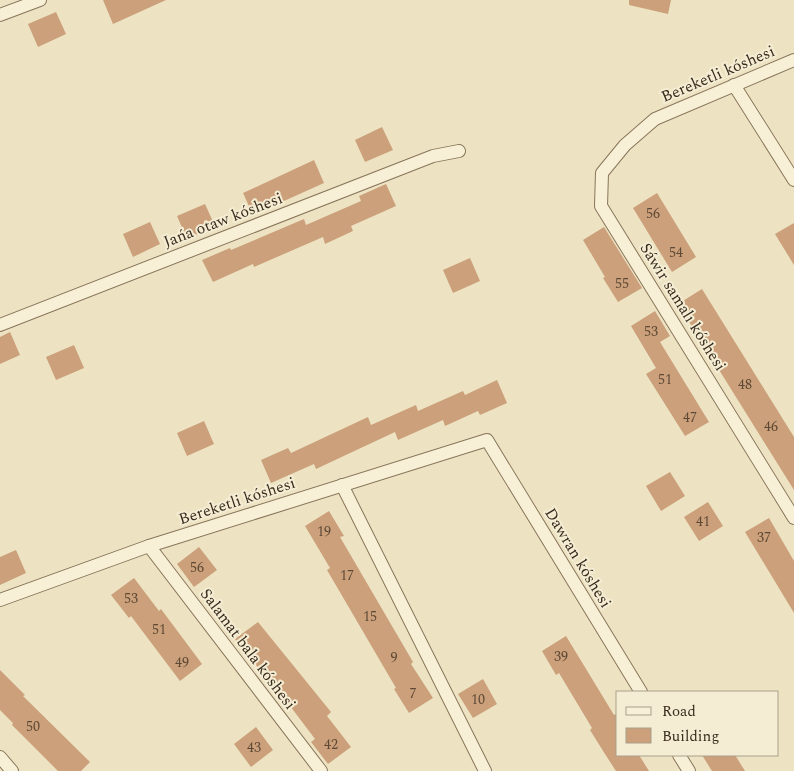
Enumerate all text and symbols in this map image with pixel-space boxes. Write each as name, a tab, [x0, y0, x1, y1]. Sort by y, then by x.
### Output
street label: Bereketli kóshesi	[657, 39, 779, 109]
street label: Jańa otaw kóshesi	[160, 186, 286, 254]
house number: 56	[646, 203, 660, 224]
street label: Sáwir samalı kóshesi	[634, 238, 732, 376]
house number: 54	[669, 242, 683, 263]
house number: 55	[615, 273, 629, 294]
house number: 53	[644, 321, 658, 342]
house number: 51	[658, 369, 672, 390]
house number: 48	[738, 374, 752, 395]
house number: 47	[683, 407, 697, 428]
house number: 46	[764, 416, 778, 437]
street label: Bereketli kóshesi	[176, 471, 298, 531]
street label: Dawran kóshesi	[539, 503, 617, 613]
house number: 41	[696, 511, 710, 532]
house number: 19	[317, 521, 331, 542]
house number: 37	[757, 527, 771, 548]
house number: 56	[190, 557, 204, 578]
house number: 17	[340, 565, 354, 586]
street label: Salamat bala kóshesi	[194, 583, 302, 715]
house number: 53	[124, 588, 138, 609]
house number: 15	[363, 606, 377, 627]
house number: 51	[152, 619, 166, 640]
house number: 39	[554, 646, 568, 667]
house number: 9	[391, 647, 398, 668]
house number: 49	[175, 652, 189, 673]
house number: 7	[410, 683, 417, 704]
house number: 10	[471, 689, 485, 710]
legend	[616, 691, 779, 756]
text: Road	[662, 700, 696, 723]
house number: 50	[26, 716, 40, 737]
text: Building	[662, 725, 719, 748]
house number: 42	[324, 734, 338, 755]
house number: 43	[247, 737, 261, 758]

